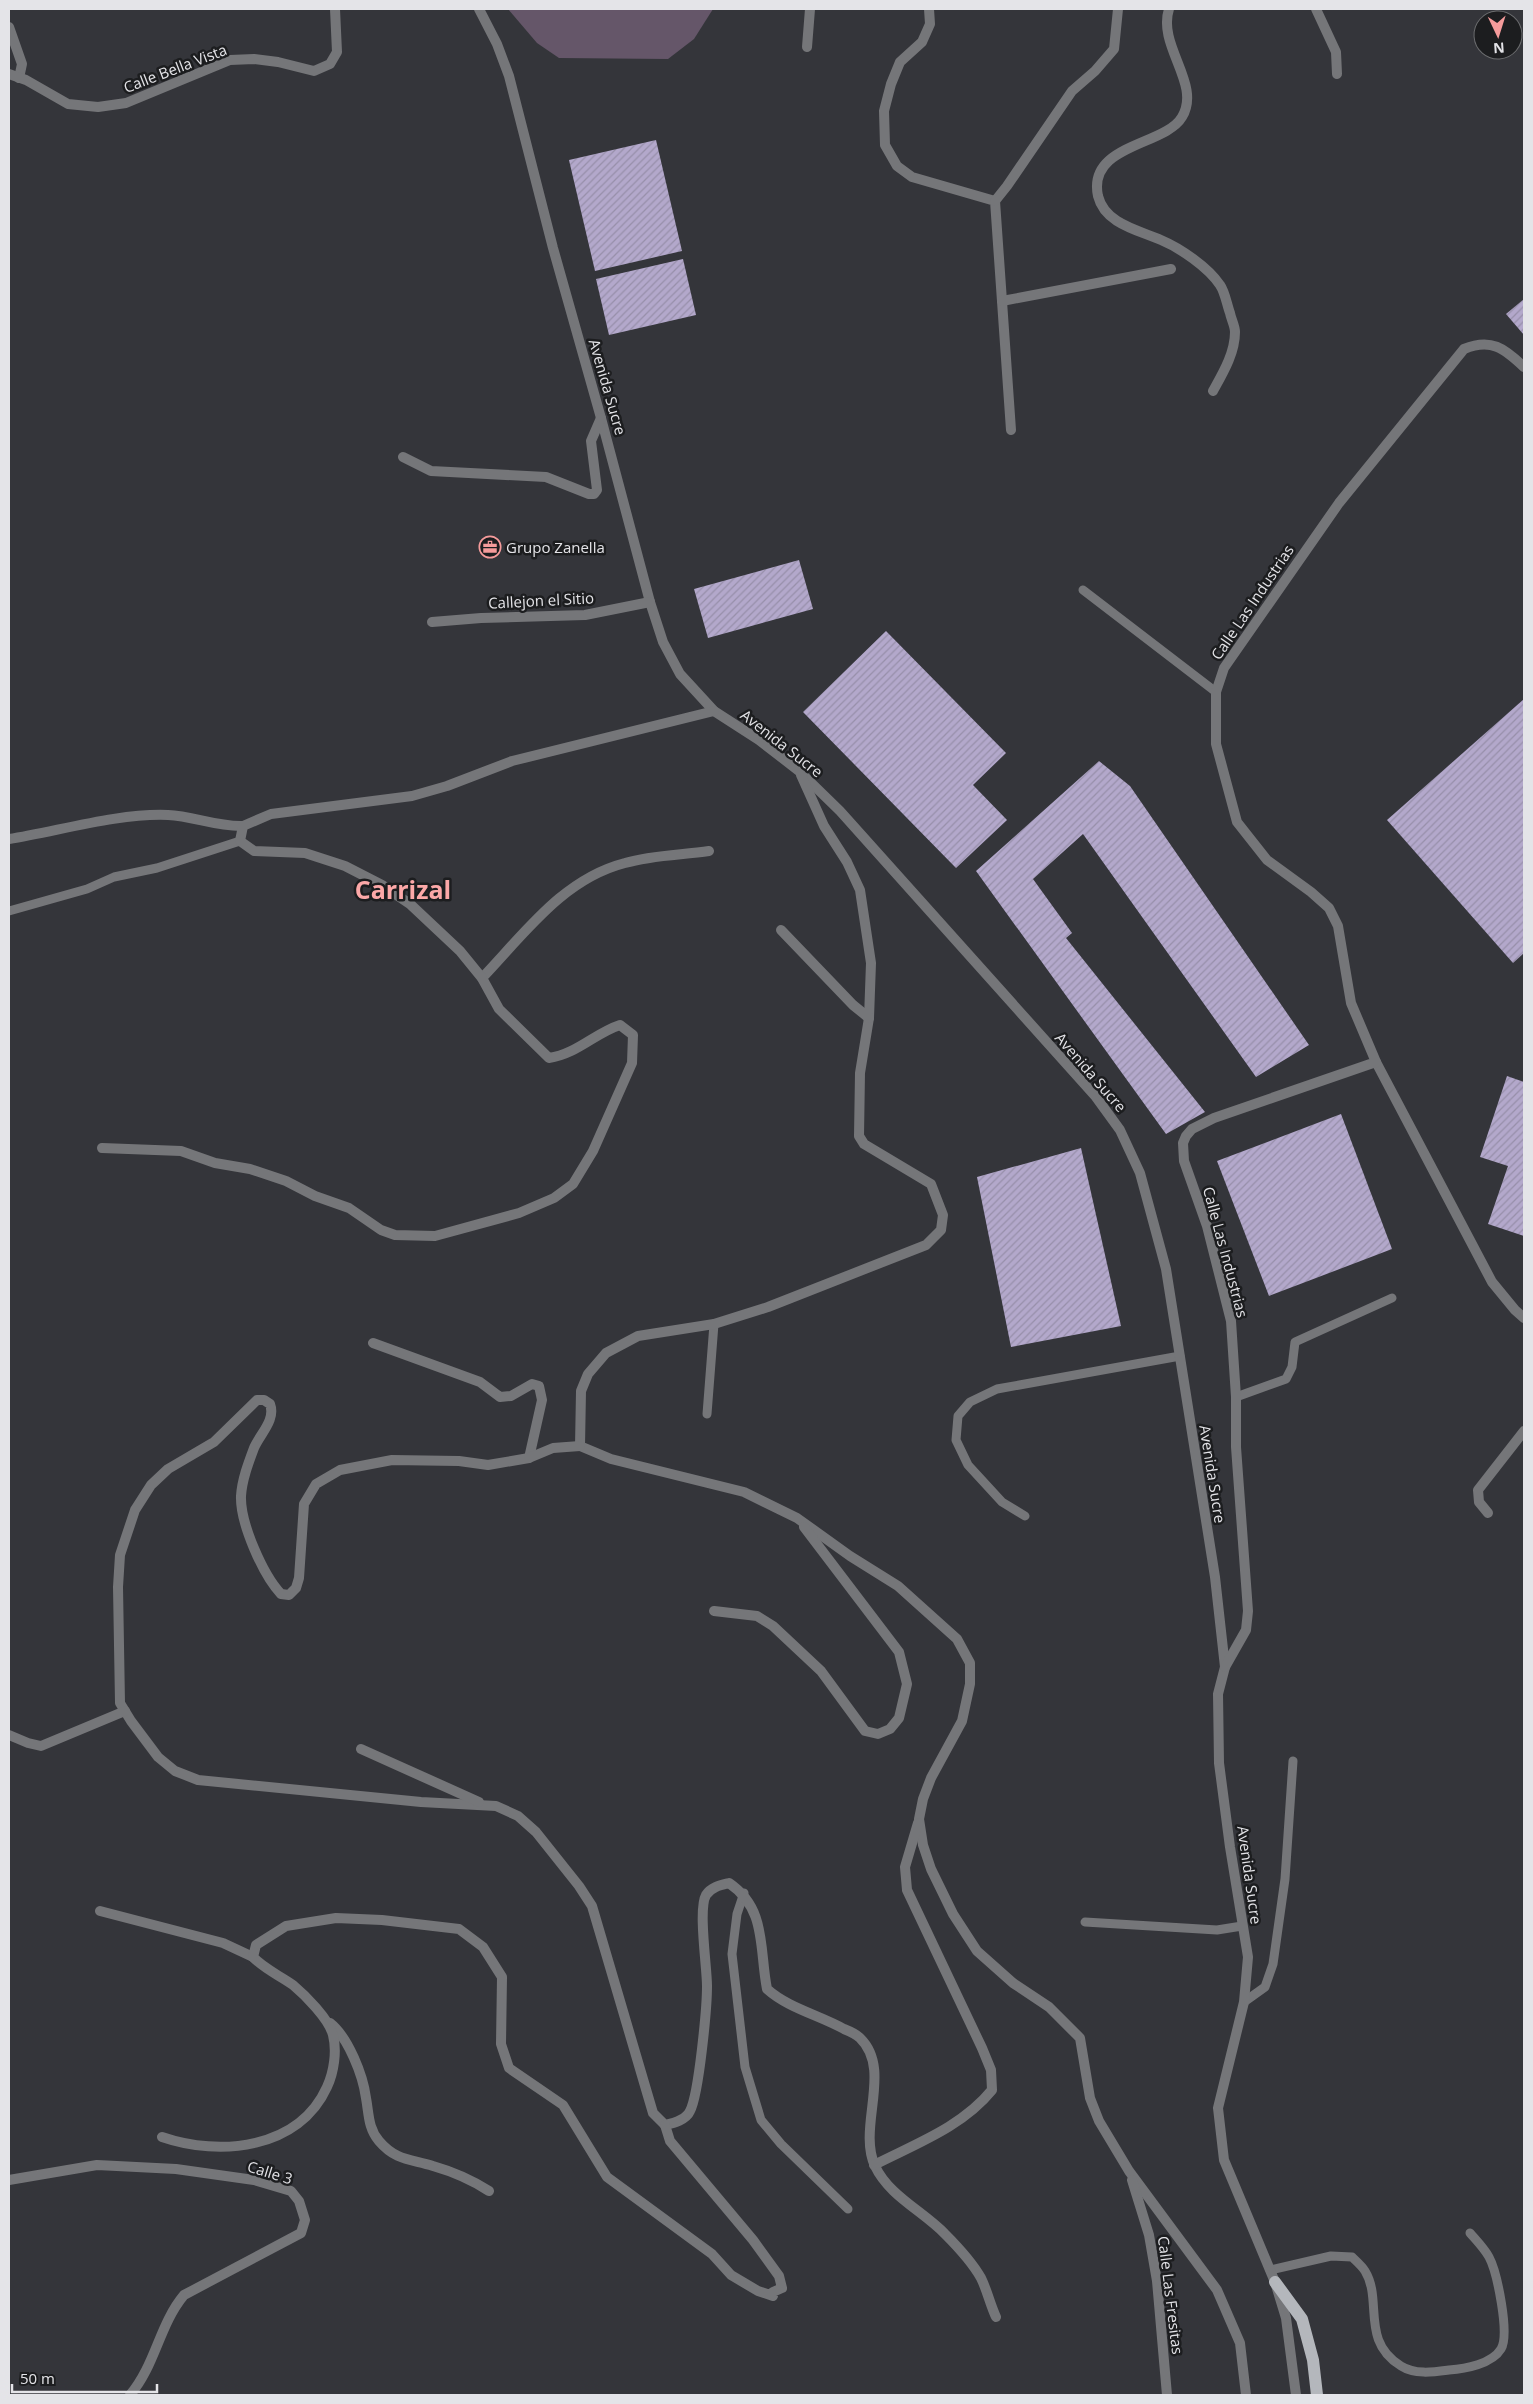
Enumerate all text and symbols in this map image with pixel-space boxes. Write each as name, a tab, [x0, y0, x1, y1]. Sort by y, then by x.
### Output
north arrow	[1473, 10, 1523, 60]
street label: Calle Bella Vista	[120, 39, 230, 97]
text: N	[1493, 39, 1505, 58]
street label: Avenida Sucre	[585, 337, 631, 437]
office icon: Grupo Zanella	[478, 535, 502, 559]
place label: Grupo Zanella	[506, 537, 605, 557]
street label: Calle Las Industrias	[1206, 541, 1298, 663]
street label: Callejon el Sitio	[488, 587, 594, 613]
street label: Avenida Sucre	[737, 705, 827, 781]
district label: Carrizal	[355, 872, 451, 906]
street label: Avenida Sucre	[1051, 1028, 1131, 1116]
street label: Calle Las Industrias	[1199, 1184, 1253, 1320]
street label: Avenida Sucre	[1195, 1424, 1231, 1524]
street label: Avenida Sucre	[1233, 1825, 1267, 1925]
street label: Calle 3	[245, 2156, 295, 2188]
street label: Calle Las Fresitas	[1154, 2235, 1188, 2355]
scale bar	[12, 2362, 158, 2394]
text: 50 m	[20, 2368, 55, 2388]

